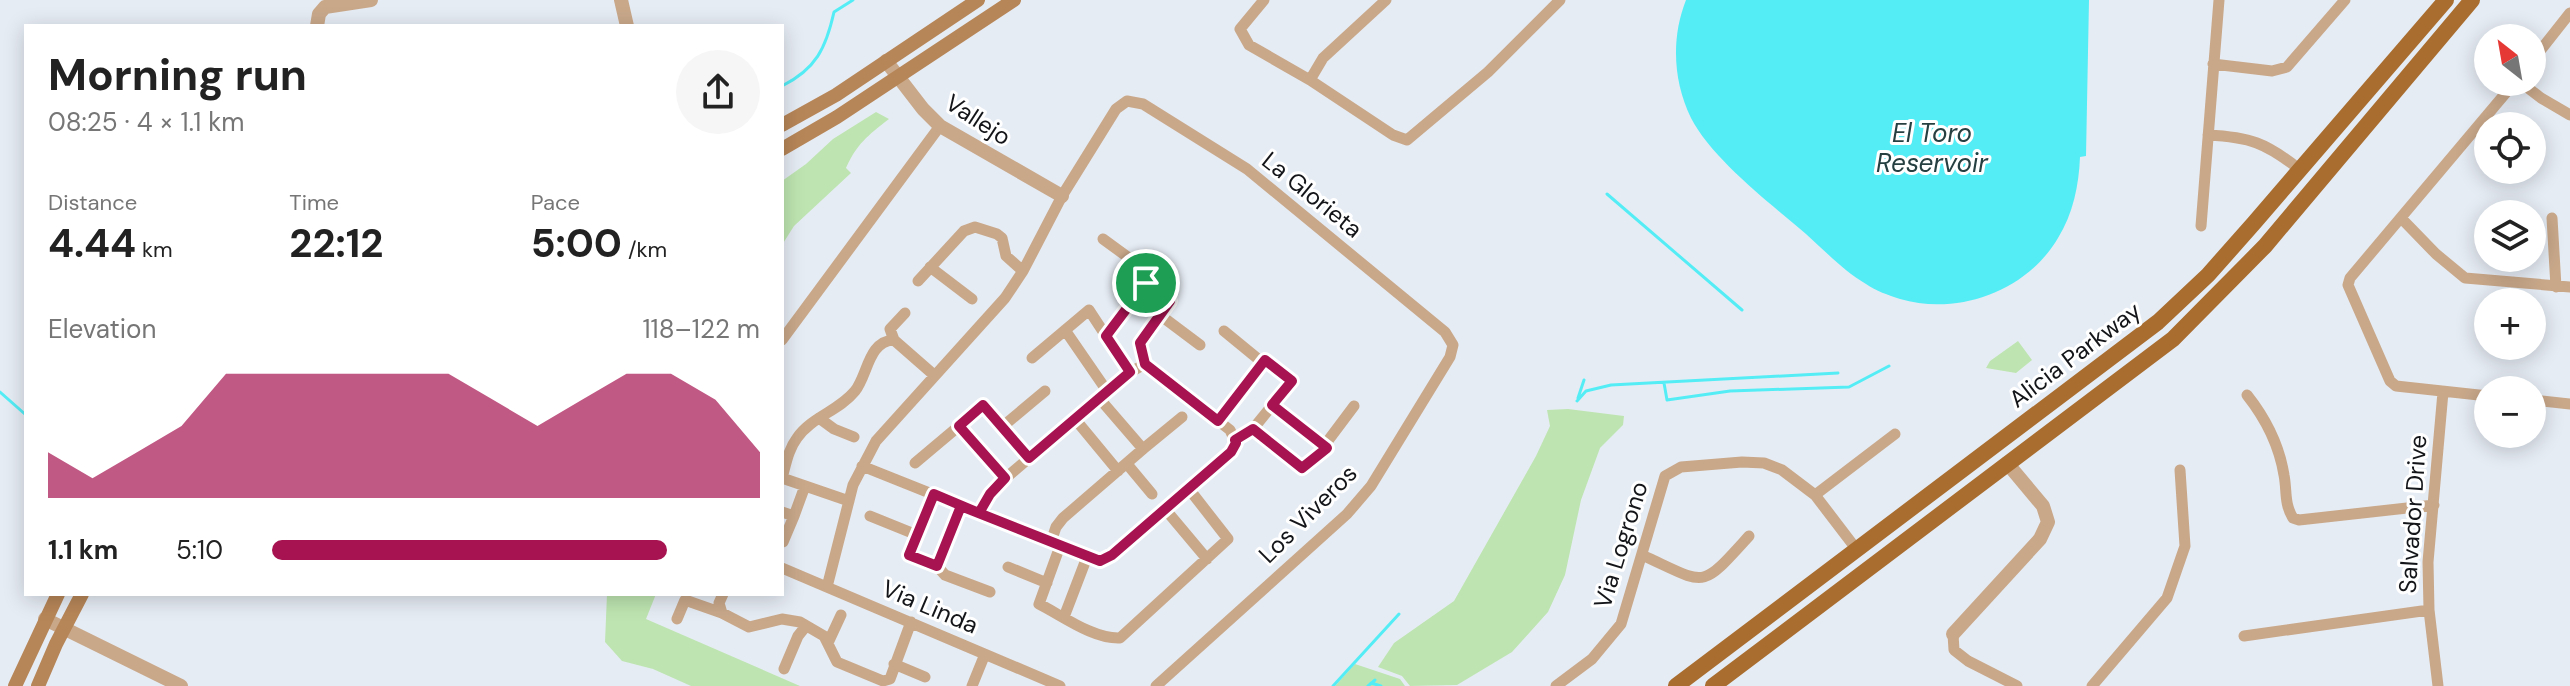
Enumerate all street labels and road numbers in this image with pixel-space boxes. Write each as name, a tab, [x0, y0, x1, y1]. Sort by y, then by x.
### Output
street label: Vallejo	[940, 87, 1017, 152]
street label: La Glorieta	[1256, 145, 1369, 244]
street label: Alicia Parkway	[2003, 295, 2147, 414]
street label: Salvador Drive	[2391, 434, 2434, 594]
street label: Los Viveros	[1252, 458, 1364, 570]
street label: Via Logrono	[1587, 478, 1655, 612]
street label: Via Linda	[877, 572, 983, 641]

